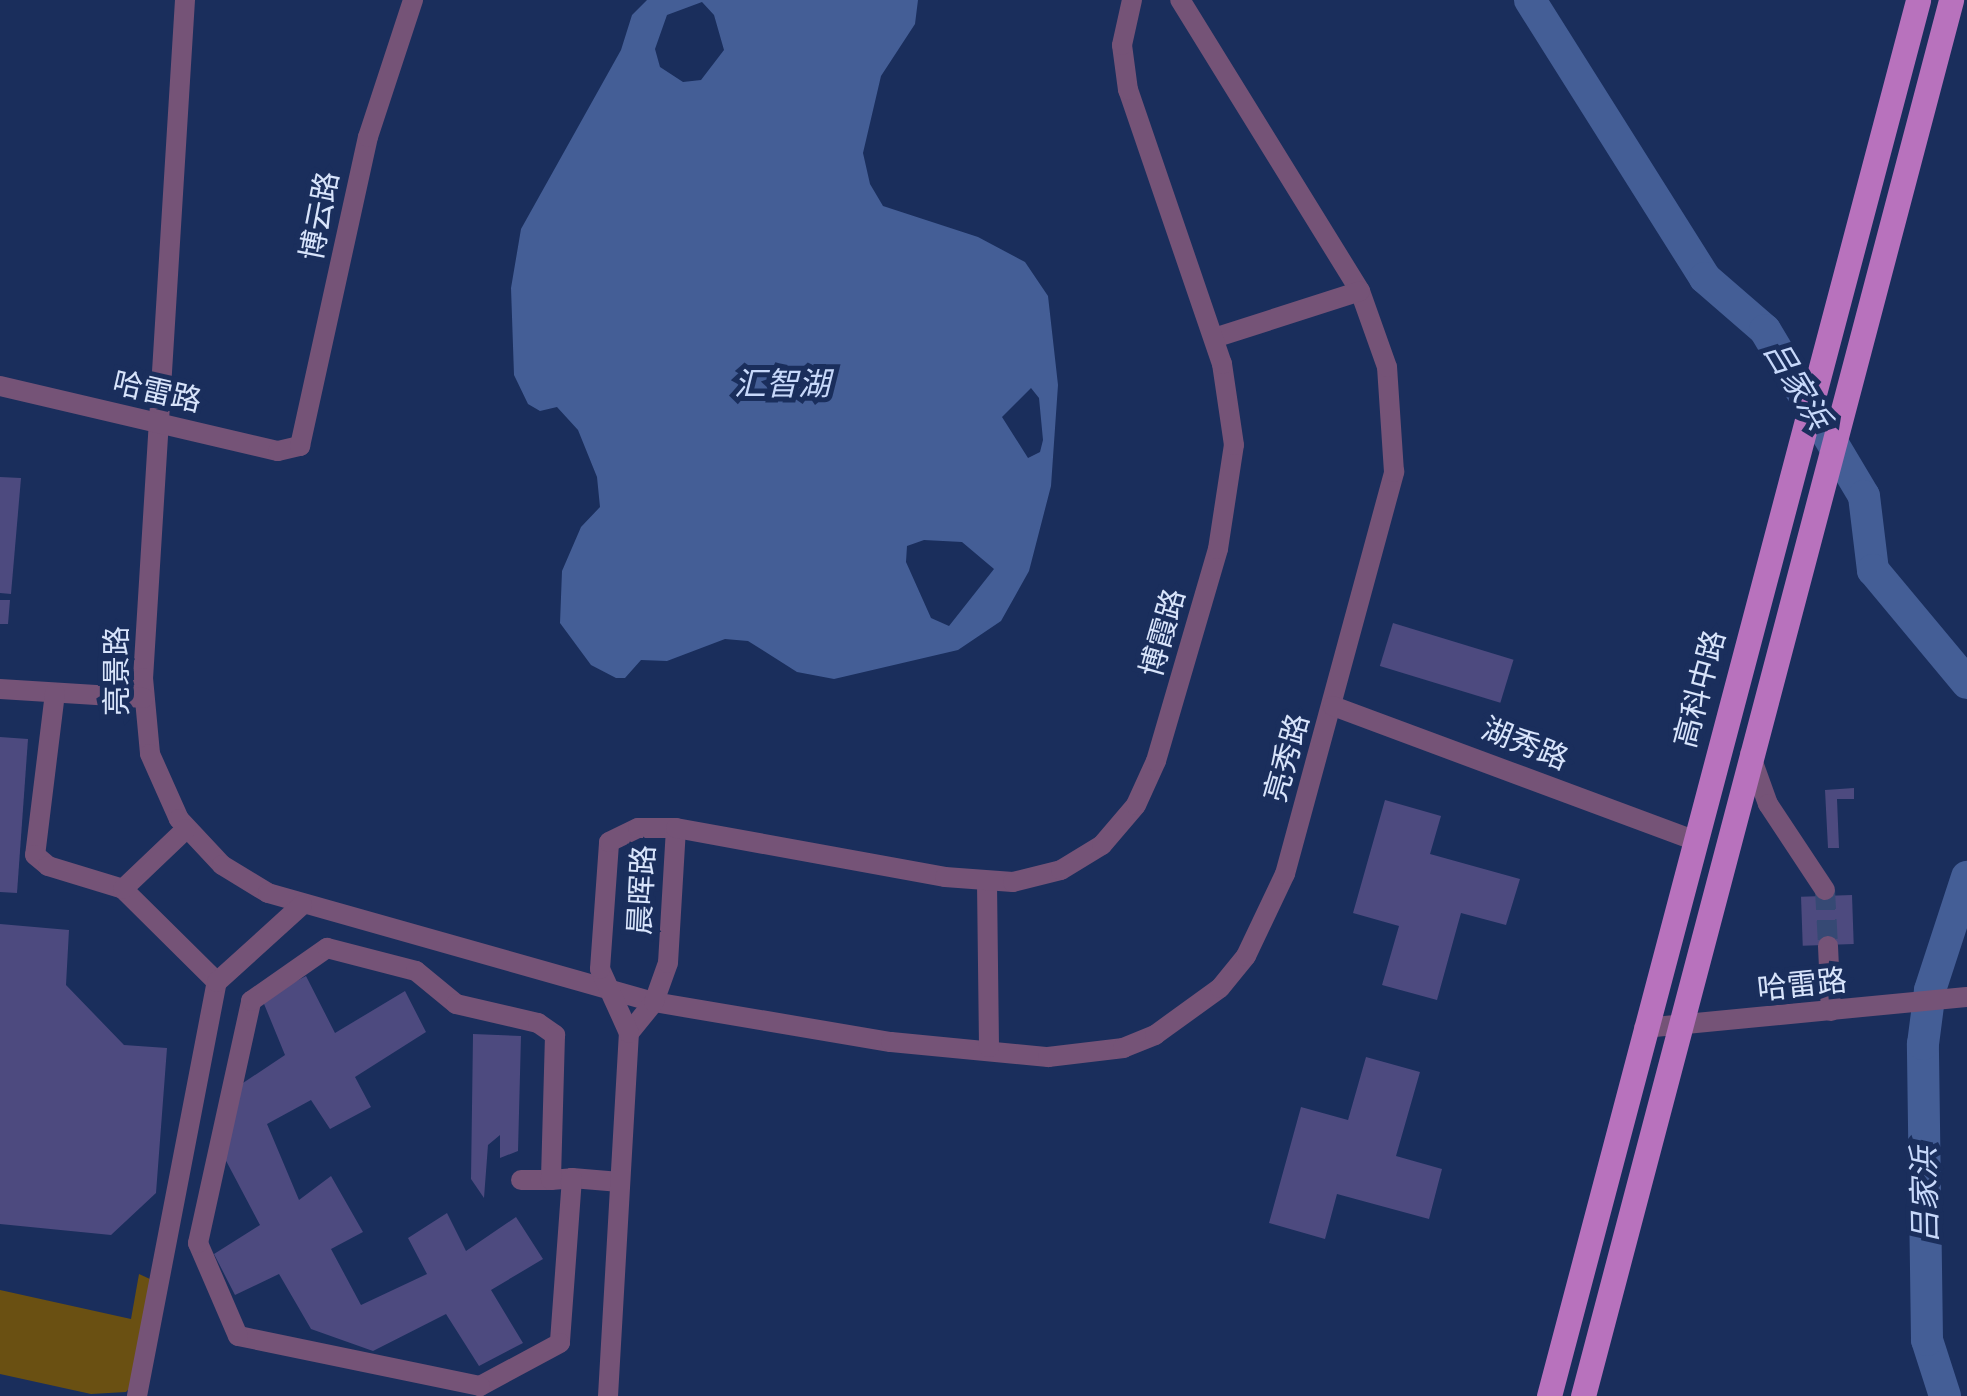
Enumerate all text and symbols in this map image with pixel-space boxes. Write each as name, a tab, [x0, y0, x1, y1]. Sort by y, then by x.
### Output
street label: 博云路	[294, 168, 346, 264]
water label: 吕家浜	[1756, 334, 1838, 436]
street label: 哈雷路	[109, 364, 205, 420]
water label: 汇智湖	[734, 365, 830, 403]
street label: 博霞路	[1133, 585, 1193, 681]
street label: 亮景路	[99, 626, 135, 716]
street label: 高科中路	[1667, 626, 1733, 752]
street label: 亮秀路	[1257, 710, 1317, 806]
street label: 湖秀路	[1477, 710, 1573, 778]
street label: 晨晖路	[622, 844, 662, 936]
street label: 哈雷路	[1755, 962, 1849, 1008]
water label: 吕家浜	[1905, 1147, 1945, 1243]

